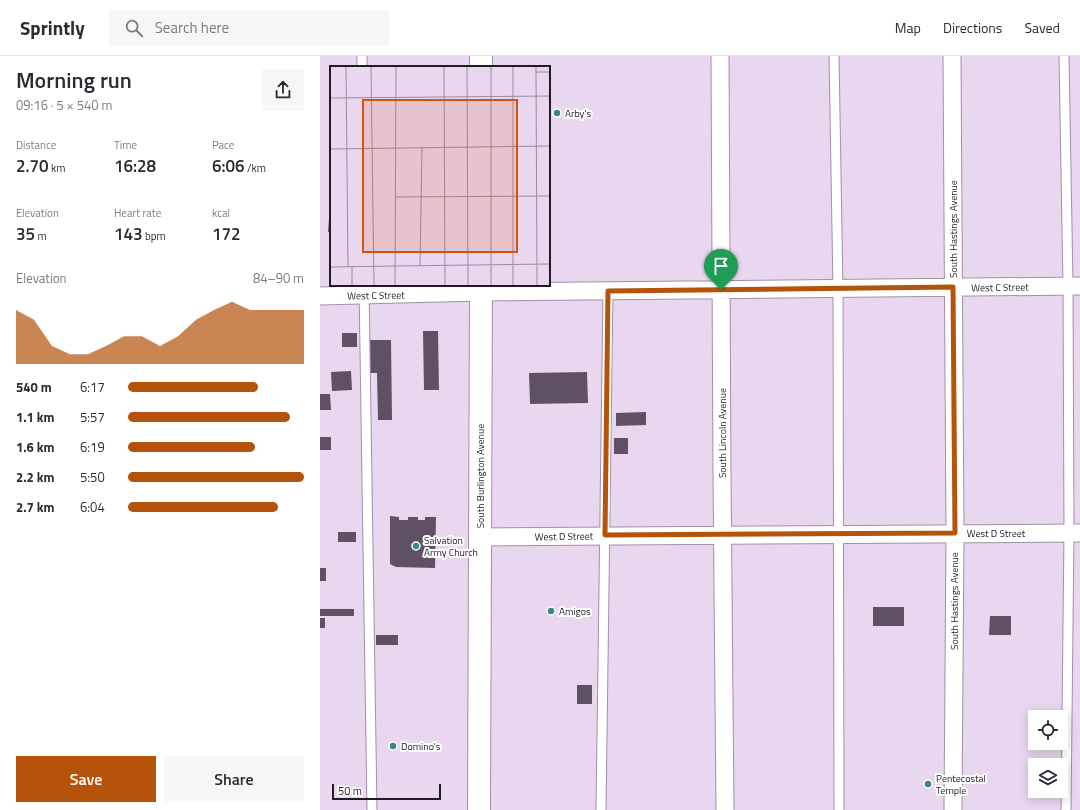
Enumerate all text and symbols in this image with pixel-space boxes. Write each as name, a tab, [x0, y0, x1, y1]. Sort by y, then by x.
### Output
search box	[109, 10, 389, 46]
text: Sprintly	[20, 13, 85, 42]
text: Search here	[155, 16, 229, 39]
icon: search	[123, 17, 145, 39]
text: Map	[895, 17, 921, 38]
text: Directions	[943, 17, 1002, 38]
text: Saved	[1024, 17, 1060, 38]
text: Morning run	[16, 63, 132, 97]
inset map	[330, 66, 550, 286]
button: share	[262, 69, 304, 111]
text: 09:16 · 5 × 540 m	[16, 95, 112, 115]
place label: Arby's	[565, 106, 591, 121]
marker: Arby's	[552, 108, 562, 118]
text: Distance	[16, 137, 56, 153]
text: Time	[114, 137, 137, 153]
text: Pace	[212, 137, 234, 153]
text: 2.70	[16, 153, 49, 179]
text: 16:28	[114, 153, 156, 179]
text: 6:06	[212, 153, 245, 179]
text: km	[49, 160, 66, 176]
text: /km	[245, 160, 266, 176]
street label: South Hastings Avenue	[946, 180, 961, 278]
text: Elevation	[16, 205, 59, 221]
text: Heart rate	[114, 205, 161, 221]
text: kcal	[212, 205, 230, 221]
text: 35	[16, 221, 35, 247]
text: 143	[114, 221, 143, 247]
text: 172	[212, 221, 241, 247]
text: m	[35, 228, 47, 244]
text: bpm	[143, 228, 166, 244]
pin	[704, 249, 738, 290]
icon: arrive	[710, 255, 732, 277]
text: Elevation	[16, 268, 67, 288]
text: 84–90 m	[253, 268, 304, 288]
street label: West C Street	[971, 279, 1029, 296]
street label: West C Street	[347, 287, 405, 304]
text: 540 m	[16, 377, 52, 397]
text: 6:17	[80, 377, 105, 397]
street label: South Lincoln Avenue	[715, 388, 730, 478]
text: 1.1 km	[16, 407, 54, 427]
text: 5:57	[80, 407, 105, 427]
street label: South Burlington Avenue	[473, 424, 488, 528]
text: 1.6 km	[16, 437, 54, 457]
text: 6:19	[80, 437, 105, 457]
text: 2.2 km	[16, 467, 54, 487]
text: 5:50	[80, 467, 105, 487]
text: 2.7 km	[16, 497, 54, 517]
text: 6:04	[80, 497, 105, 517]
street label: West D Street	[967, 526, 1026, 541]
street label: West D Street	[535, 528, 594, 545]
place label: Salvation Army Church	[424, 533, 478, 560]
marker: Salvation Army Church	[411, 541, 421, 551]
street label: South Hastings Avenue	[947, 552, 962, 650]
place label: Amigos	[559, 604, 591, 619]
marker: Amigos	[546, 606, 556, 616]
map controls	[1028, 710, 1068, 798]
button: locate	[1028, 710, 1068, 750]
place label: Domino's	[401, 739, 441, 754]
marker: Domino's	[388, 741, 398, 751]
button: Save	[16, 756, 156, 802]
button: Share	[164, 756, 304, 802]
button: layers	[1028, 758, 1068, 798]
place label: Pentecostal Temple	[936, 771, 986, 798]
marker: Pentecostal Temple	[923, 779, 933, 789]
scale bar	[332, 782, 441, 801]
text: 50 m	[338, 783, 362, 799]

